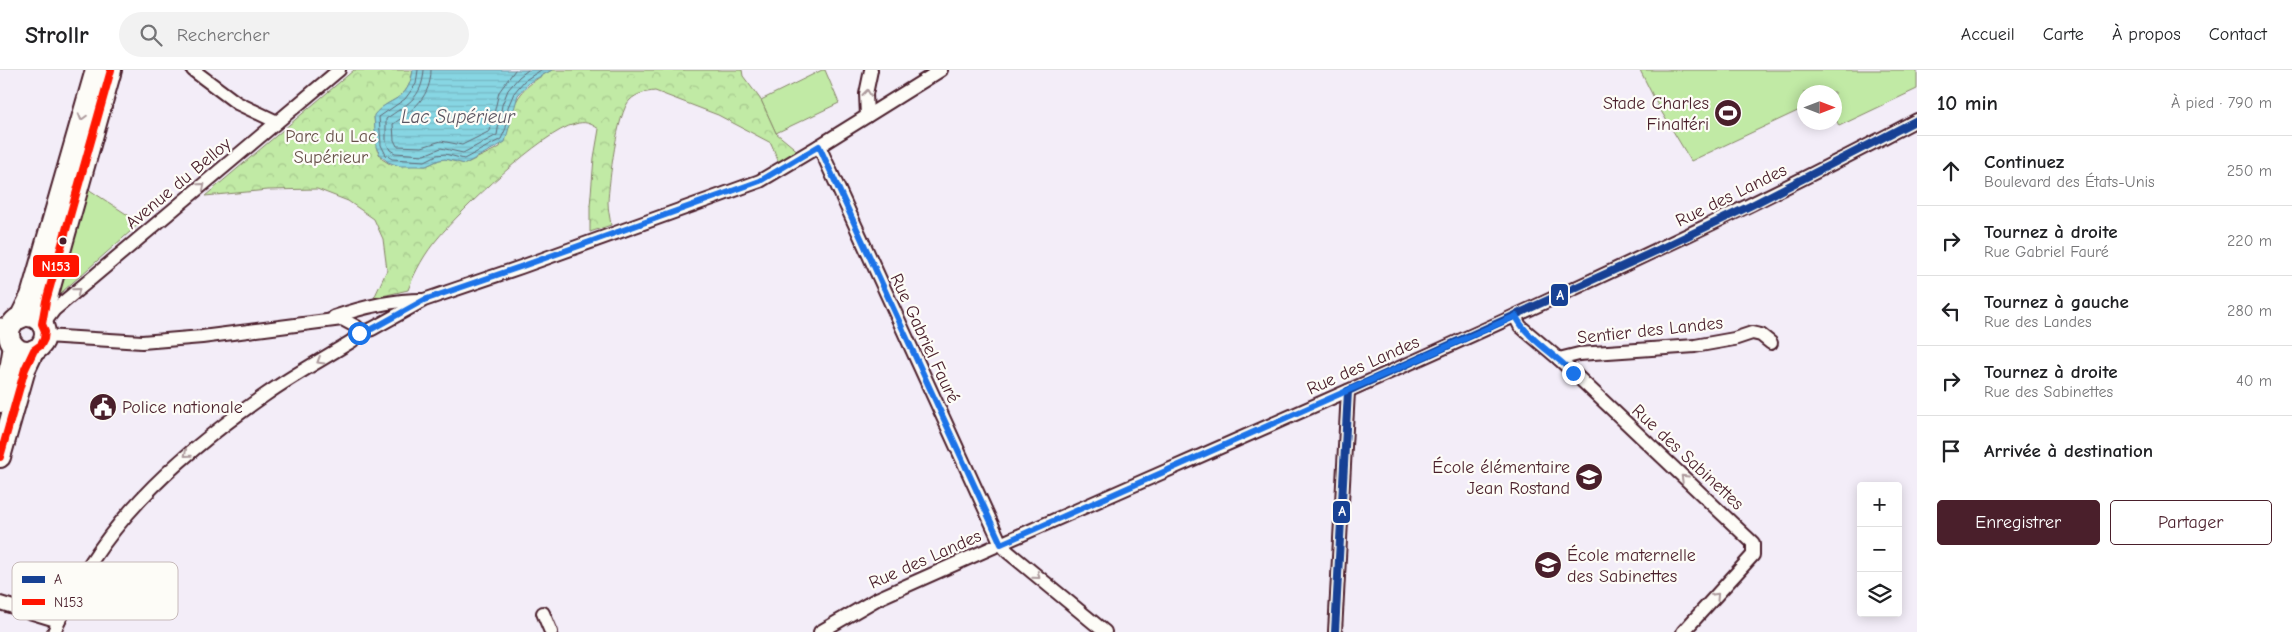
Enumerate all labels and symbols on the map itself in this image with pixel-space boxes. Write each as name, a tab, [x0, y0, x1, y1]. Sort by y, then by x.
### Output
north arrow	[1797, 85, 1842, 130]
one-way arrow	[861, 89, 872, 97]
place label: Stade Charles Finaltéri	[1603, 93, 1709, 135]
sports icon: Stade Charles Finaltéri	[1713, 98, 1743, 128]
water label: Lac Supérieur	[401, 106, 516, 128]
one-way arrow	[78, 112, 88, 120]
park label: Parc du Lac Supérieur	[285, 126, 377, 168]
street label: Avenue du Belloy	[121, 133, 236, 234]
street label: Rue des Landes	[1672, 159, 1790, 231]
one-way arrow	[196, 183, 205, 192]
unlabelled marker	[58, 236, 68, 246]
line badge: N153	[32, 254, 80, 278]
text: N153	[42, 258, 71, 275]
street label: Rue Gabriel Fauré	[885, 270, 964, 406]
line badge: A	[1550, 283, 1569, 307]
text: A	[1556, 287, 1564, 304]
one-way arrow	[71, 288, 80, 296]
street label: Sentier des Landes	[1576, 312, 1724, 349]
route start	[348, 322, 371, 345]
street label: Rue des Landes	[1304, 331, 1423, 400]
one-way arrow	[316, 354, 325, 364]
route end	[1562, 362, 1585, 385]
public building icon: Police nationale	[88, 392, 118, 422]
place label: Police nationale	[122, 397, 243, 418]
street label: Rue des Sabinettes	[1627, 400, 1748, 515]
one-way arrow	[184, 448, 193, 456]
place label: École élémentaire Jean Rostand	[1432, 456, 1570, 499]
school or university icon: École élémentaire Jean Rostand	[1574, 462, 1604, 492]
one-way arrow	[1681, 475, 1690, 484]
line badge: A	[1332, 500, 1351, 524]
text: A	[1338, 503, 1346, 520]
street label: Rue des Landes	[866, 525, 985, 594]
place label: École maternelle des Sabinettes	[1567, 544, 1696, 587]
school or university icon: École maternelle des Sabinettes	[1533, 550, 1563, 580]
legend	[12, 562, 178, 620]
one-way arrow	[1031, 570, 1040, 578]
text: A	[54, 571, 62, 588]
one-way arrow	[1710, 593, 1719, 602]
text: N153	[54, 594, 83, 611]

